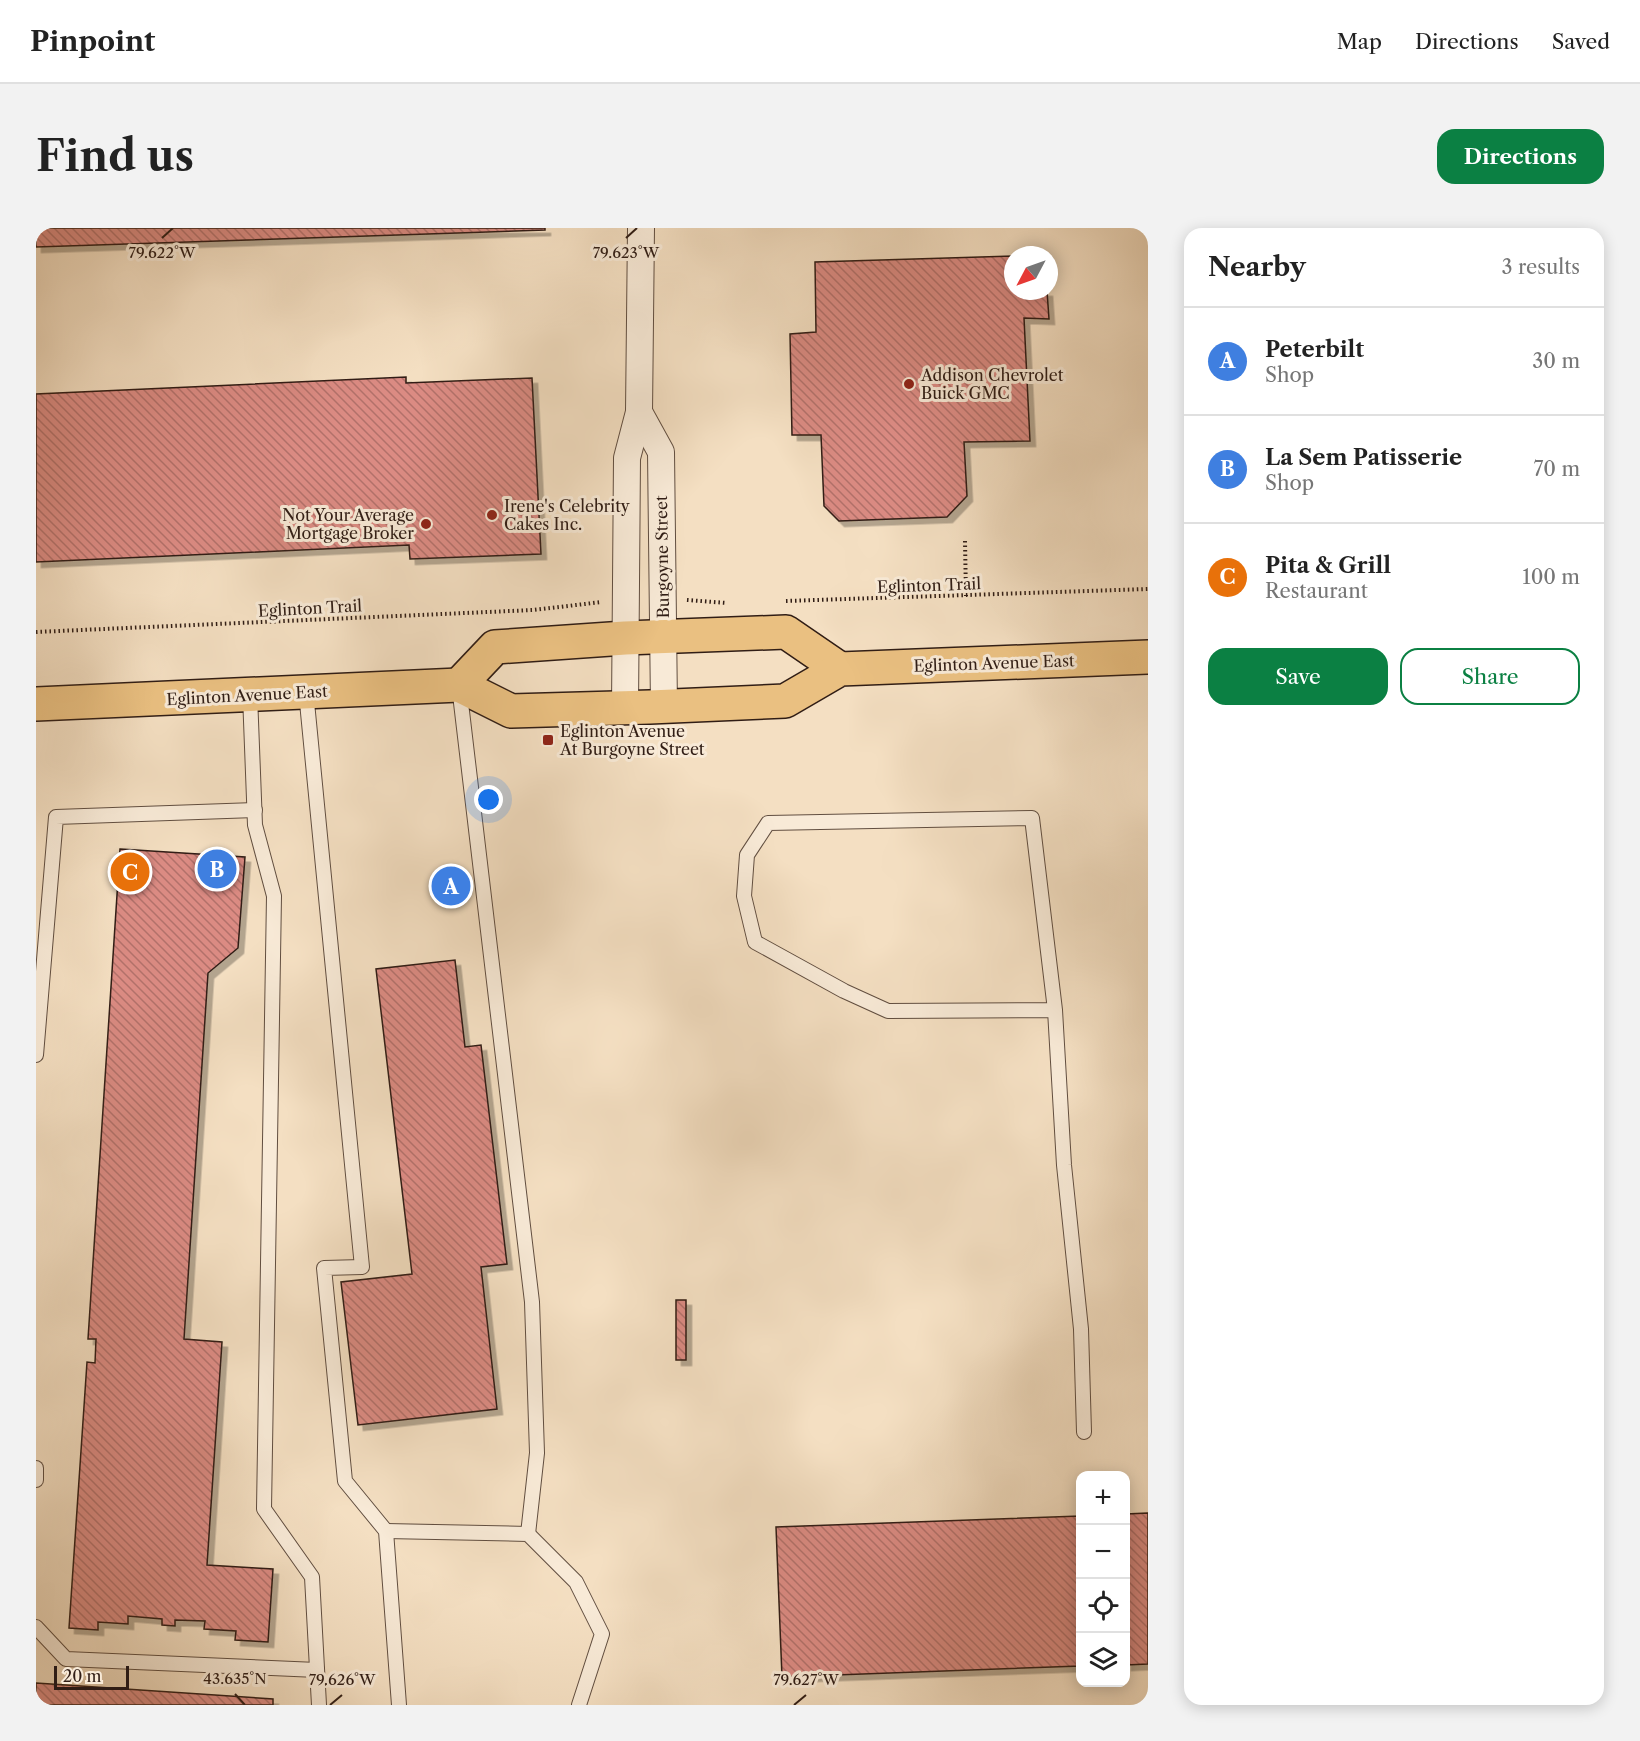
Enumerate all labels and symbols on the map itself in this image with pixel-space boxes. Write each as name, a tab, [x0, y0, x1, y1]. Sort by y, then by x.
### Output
text: 79.622°W	[129, 243, 196, 262]
text: 79.623°W	[593, 243, 660, 262]
north arrow	[1004, 246, 1058, 300]
place label: Addison Chevrolet Buick GMC	[920, 365, 1064, 403]
marker: Addison Chevrolet Buick GMC	[902, 377, 916, 391]
street label: Burgoyne Street	[651, 495, 673, 619]
place label: Irene's Celebrity Cakes Inc.	[504, 496, 631, 534]
place label: Not Your Average Mortgage Broker	[282, 505, 414, 543]
marker: Irene's Celebrity Cakes Inc.	[485, 508, 499, 522]
marker: Not Your Average Mortgage Broker	[419, 517, 433, 531]
street label: Eglinton Trail	[877, 573, 982, 597]
street label: Eglinton Trail	[258, 595, 363, 621]
street label: Eglinton Avenue East	[913, 650, 1075, 676]
street label: Eglinton Avenue East	[166, 681, 328, 709]
place label: Eglinton Avenue At Burgoyne Street	[559, 721, 705, 759]
marker: Eglinton Avenue At Burgoyne Street	[541, 733, 555, 747]
your location	[474, 785, 503, 814]
pin: B	[198, 846, 237, 892]
pin: C	[110, 850, 149, 894]
pin: A	[432, 864, 470, 908]
scale bar	[54, 1663, 129, 1690]
text: 43.635°N	[203, 1669, 267, 1688]
text: 79.626°W	[309, 1670, 376, 1689]
text: 79.627°W	[773, 1670, 839, 1689]

